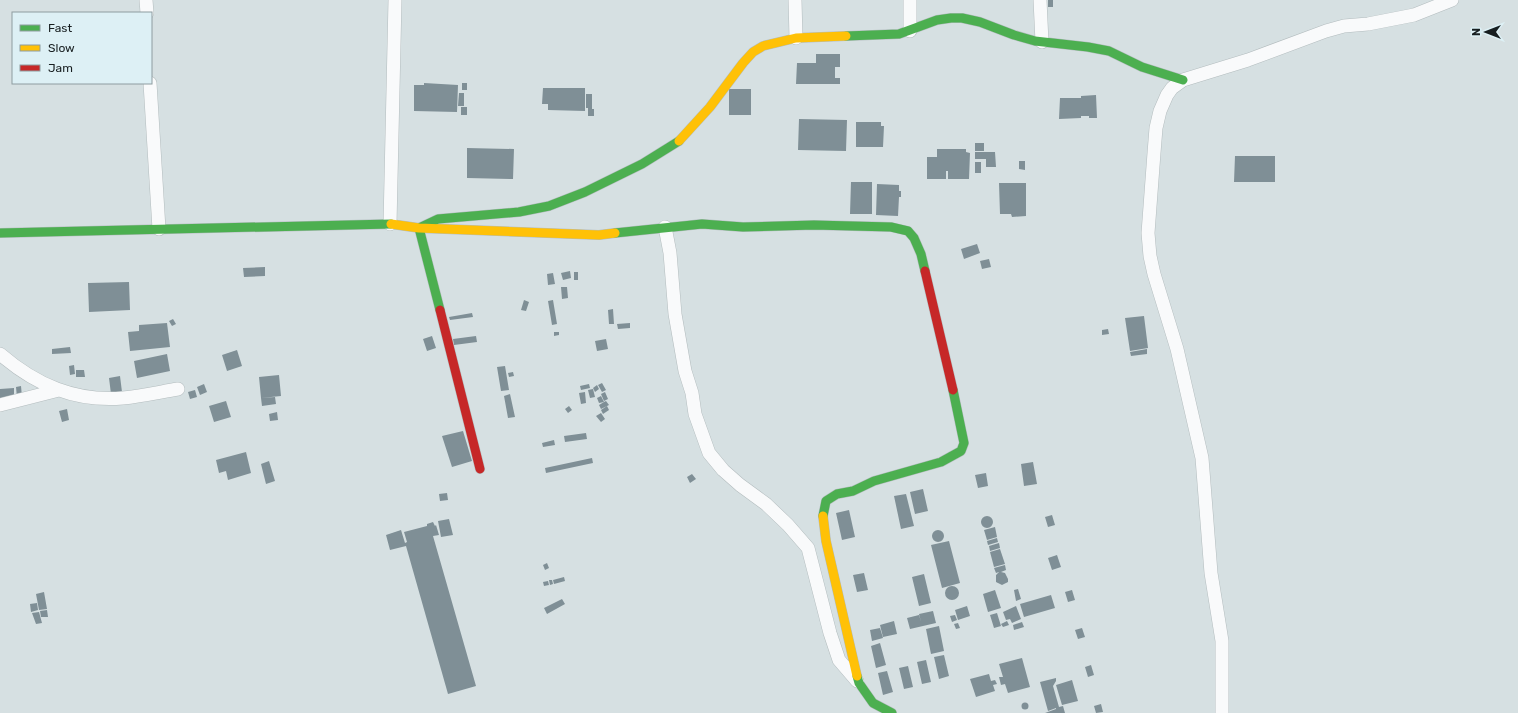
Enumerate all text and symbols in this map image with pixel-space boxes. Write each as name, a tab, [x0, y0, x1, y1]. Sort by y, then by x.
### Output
legend	[12, 12, 152, 84]
north arrow	[1466, 12, 1506, 52]
text: Fast	[48, 21, 72, 35]
text: N	[1470, 28, 1483, 36]
text: Slow	[48, 41, 75, 55]
text: Jam	[48, 61, 73, 75]

